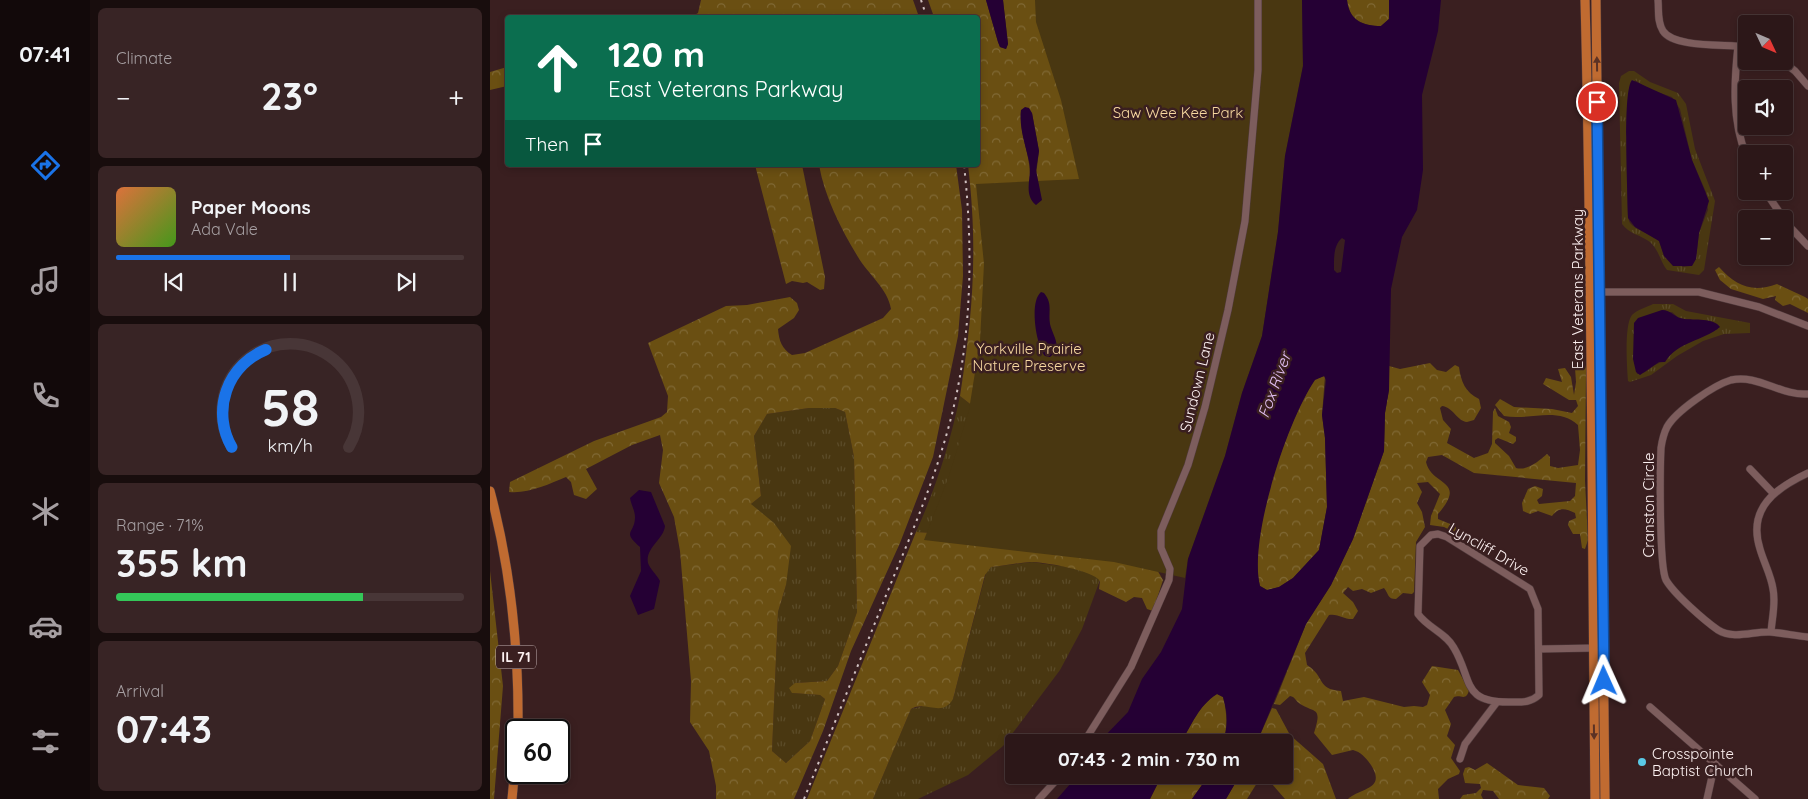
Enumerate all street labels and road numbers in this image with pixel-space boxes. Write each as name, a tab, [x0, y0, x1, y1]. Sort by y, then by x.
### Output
street label: East Veterans Parkway	[1568, 209, 1587, 369]
street label: Sundown Lane	[1175, 330, 1219, 434]
street label: Cranston Circle	[1639, 452, 1658, 558]
street label: Lyncliff Drive	[1445, 518, 1533, 580]
road number: IL 71	[496, 646, 536, 669]

